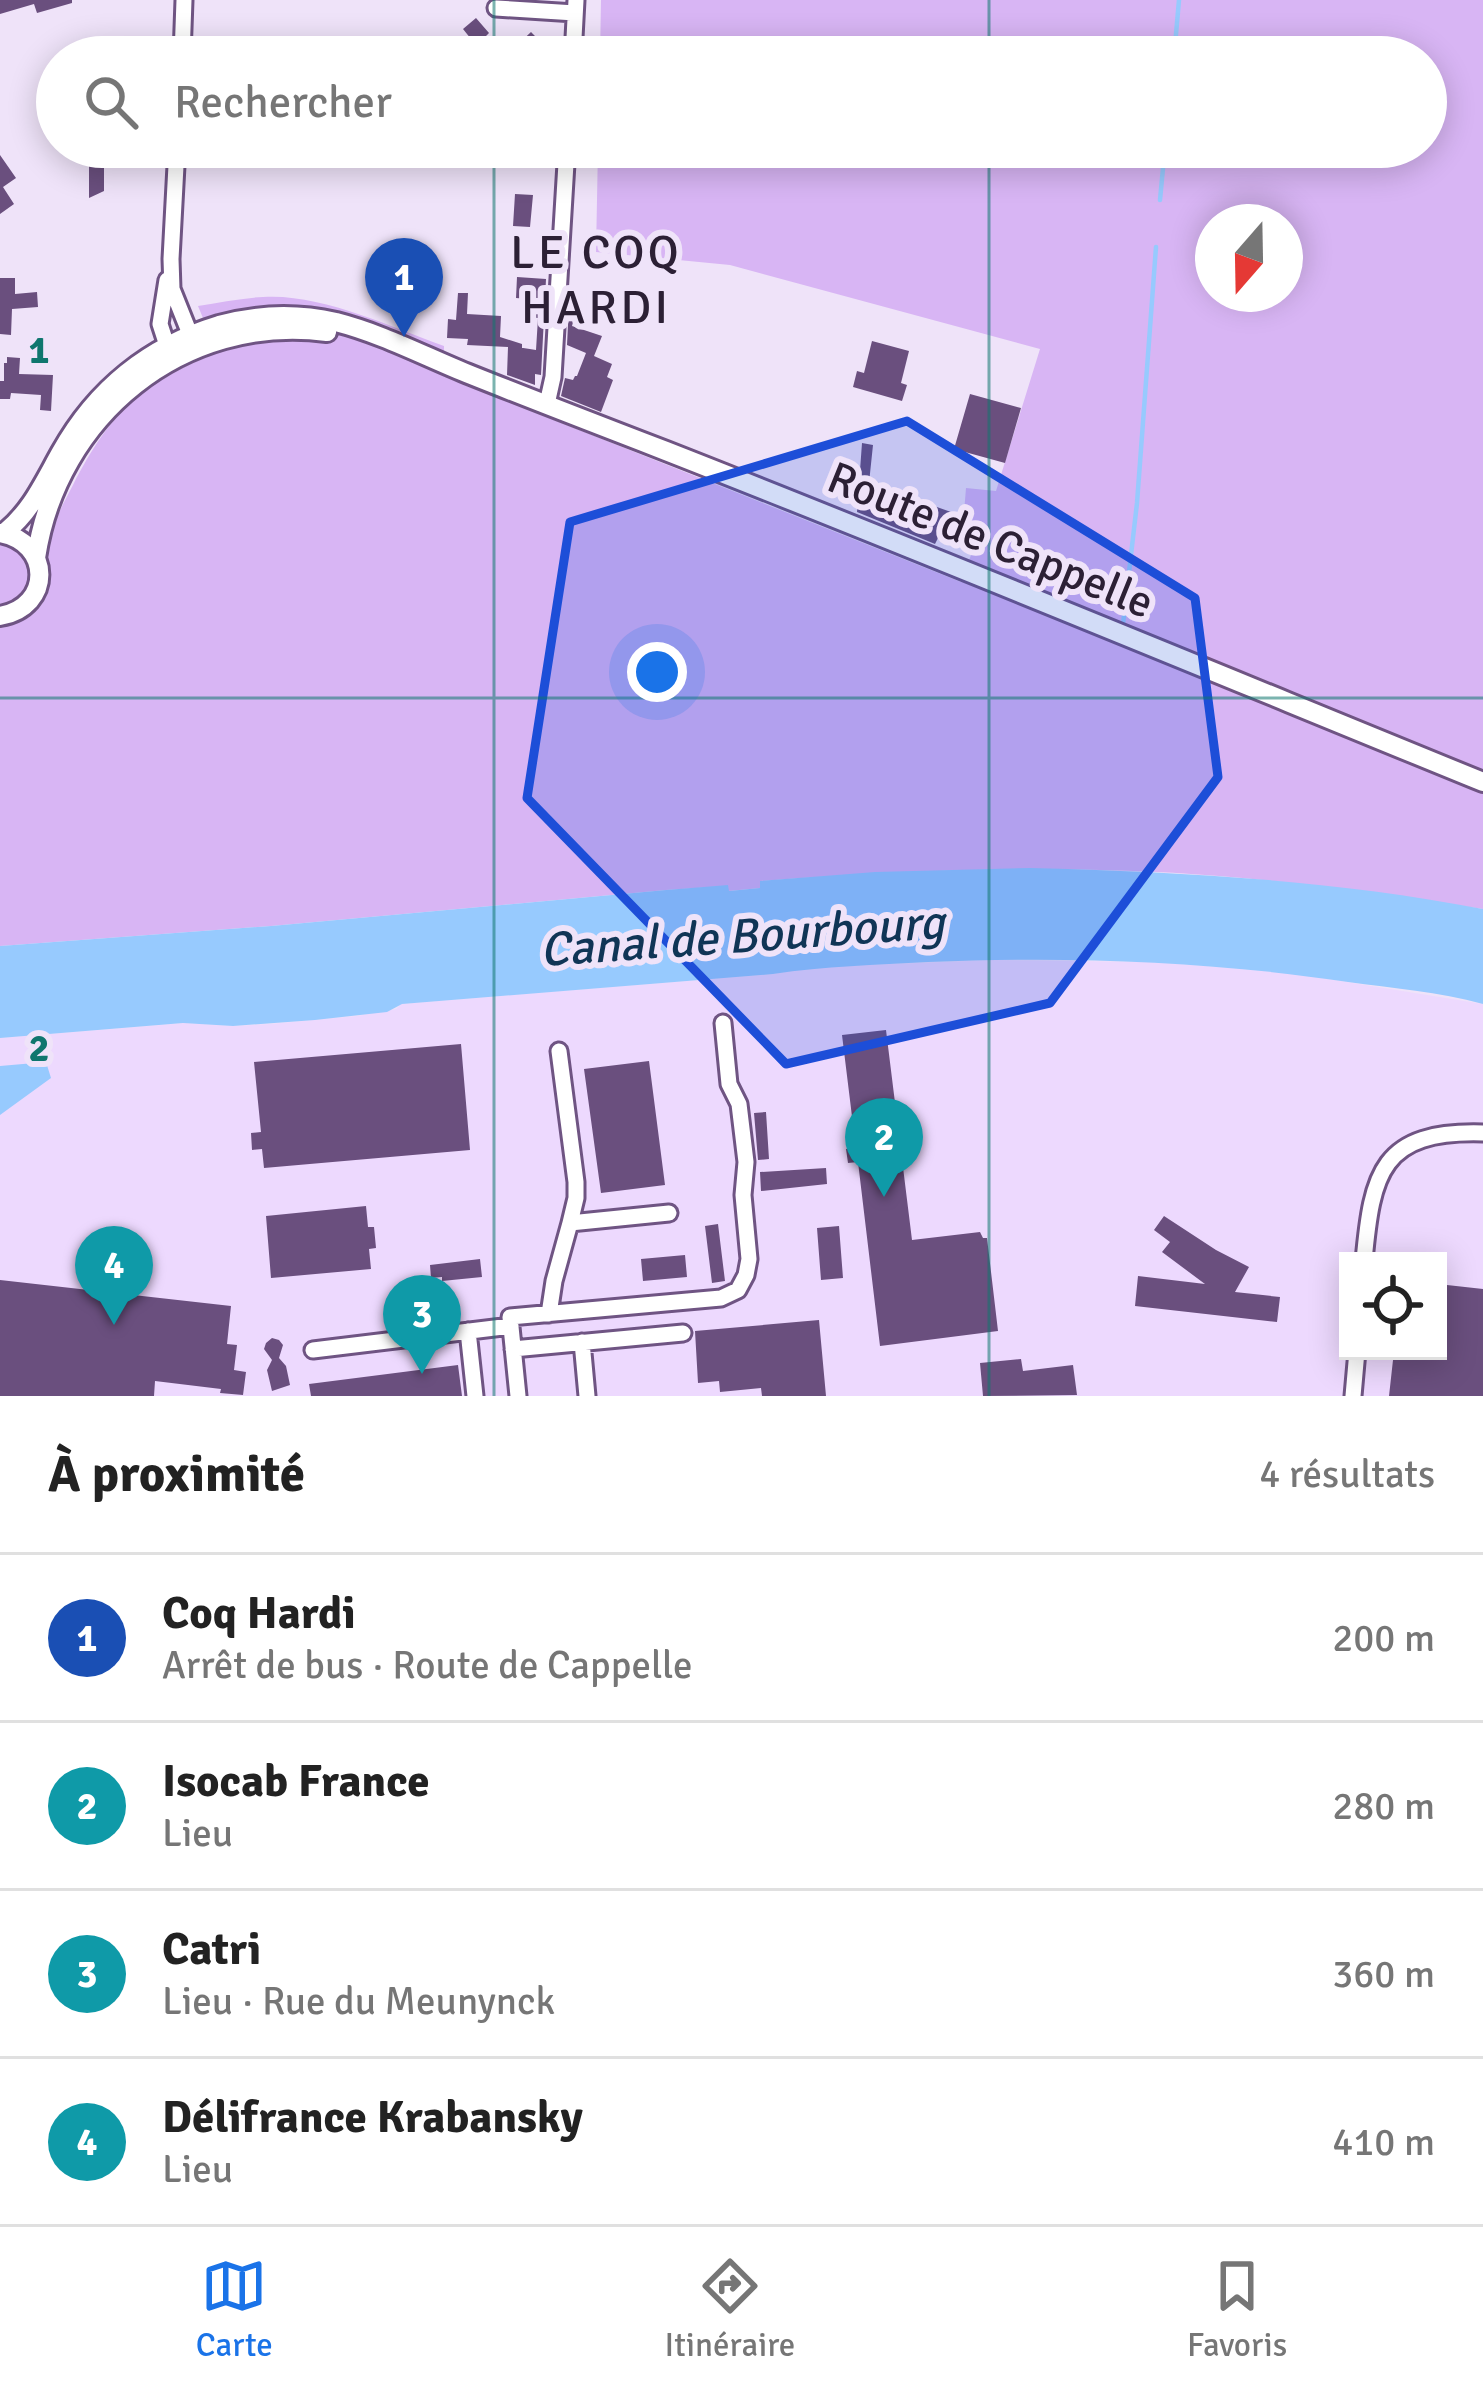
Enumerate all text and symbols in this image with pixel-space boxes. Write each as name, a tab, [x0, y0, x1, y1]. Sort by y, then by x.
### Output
search box	[36, 36, 1447, 168]
icon: search	[78, 69, 144, 135]
text: Rechercher	[174, 75, 392, 130]
north arrow	[1195, 204, 1303, 312]
district label: LE COQ HARDI	[510, 223, 682, 337]
pin: 1	[365, 238, 443, 337]
text: 1	[28, 326, 50, 374]
street label: Route de Cappelle	[820, 450, 1161, 631]
your location	[627, 642, 687, 702]
water label: Canal de Bourbourg	[538, 893, 950, 980]
text: 2	[28, 1024, 50, 1072]
pin: 2	[845, 1098, 923, 1197]
pin: 4	[75, 1226, 153, 1325]
map controls	[1339, 1252, 1447, 1360]
button: locate	[1339, 1252, 1447, 1360]
pin: 3	[383, 1275, 461, 1374]
text: À proximité	[48, 1443, 305, 1506]
text: 4 résultats	[1259, 1450, 1435, 1498]
text: Coq Hardi	[162, 1586, 356, 1641]
text: 1	[76, 1614, 98, 1662]
text: 200 m	[1332, 1614, 1435, 1662]
text: Arrêt de bus · Route de Cappelle	[162, 1641, 693, 1689]
text: Isocab France	[162, 1754, 430, 1809]
text: 2	[76, 1782, 98, 1830]
text: 280 m	[1332, 1782, 1435, 1830]
text: Lieu	[162, 1809, 233, 1857]
text: Catri	[162, 1922, 261, 1977]
text: 3	[76, 1950, 98, 1998]
text: 360 m	[1332, 1950, 1435, 1998]
text: Lieu · Rue du Meunynck	[162, 1977, 555, 2025]
text: Délifrance Krabansky	[162, 2090, 583, 2145]
text: 4	[76, 2118, 98, 2166]
text: 410 m	[1332, 2118, 1435, 2166]
text: Lieu	[162, 2145, 233, 2193]
tab: Carte	[196, 2253, 273, 2366]
tab: Itinéraire	[665, 2253, 795, 2366]
tab: Favoris	[1187, 2253, 1287, 2366]

